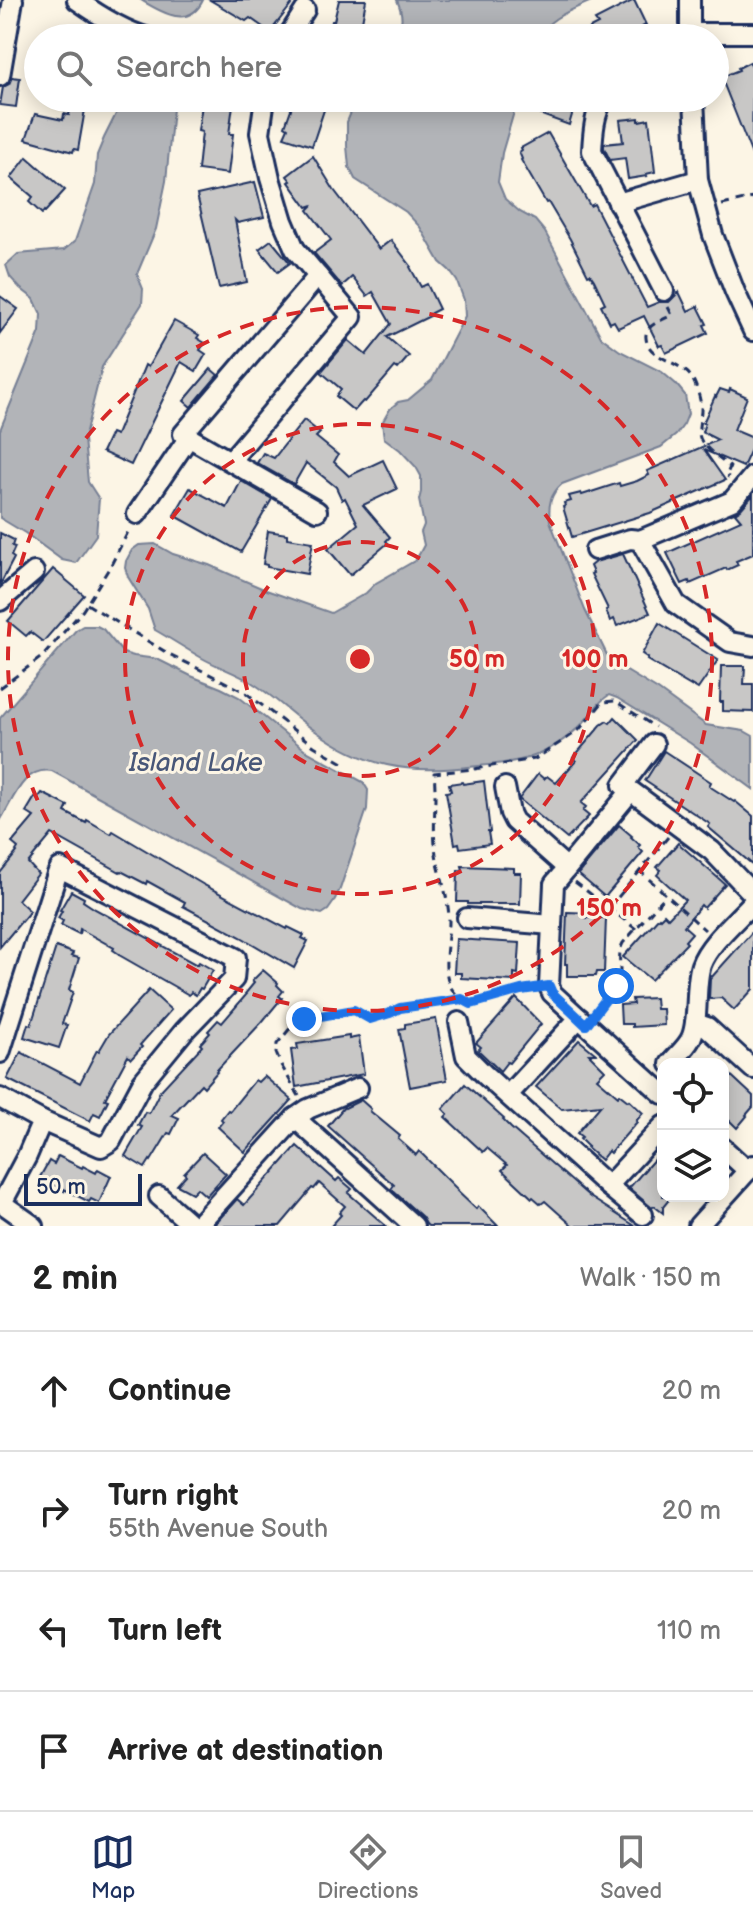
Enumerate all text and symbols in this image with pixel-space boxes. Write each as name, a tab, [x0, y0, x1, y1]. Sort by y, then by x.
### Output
search box	[24, 24, 729, 112]
icon: search	[52, 46, 96, 90]
text: Search here	[116, 50, 282, 86]
centre of rings	[346, 645, 374, 673]
text: 50 m	[449, 645, 505, 674]
text: 100 m	[562, 645, 628, 674]
water label: Island Lake	[128, 748, 263, 779]
text: 150 m	[576, 894, 642, 923]
route start	[598, 968, 634, 1004]
route end	[286, 1001, 322, 1037]
map controls	[657, 1058, 729, 1202]
button: locate	[657, 1058, 729, 1130]
button: layers	[657, 1130, 729, 1202]
scale bar	[24, 1170, 142, 1206]
text: 50 m	[36, 1174, 86, 1201]
text: 2 min	[32, 1258, 118, 1299]
text: Walk · 150 m	[580, 1263, 721, 1294]
icon: ahead	[32, 1369, 76, 1413]
text: Continue	[108, 1373, 231, 1409]
text: 20 m	[662, 1376, 721, 1407]
text: Turn right	[108, 1478, 239, 1514]
icon: right	[32, 1489, 76, 1533]
text: 20 m	[662, 1496, 721, 1527]
text: 55th Avenue South	[108, 1514, 328, 1545]
icon: left	[32, 1609, 76, 1653]
text: Turn left	[108, 1613, 222, 1649]
text: 110 m	[657, 1616, 721, 1647]
icon: arrive	[32, 1729, 76, 1773]
text: Arrive at destination	[108, 1733, 384, 1769]
tab: Map	[91, 1830, 135, 1905]
tab: Directions	[317, 1830, 418, 1905]
tab: Saved	[600, 1830, 662, 1905]

